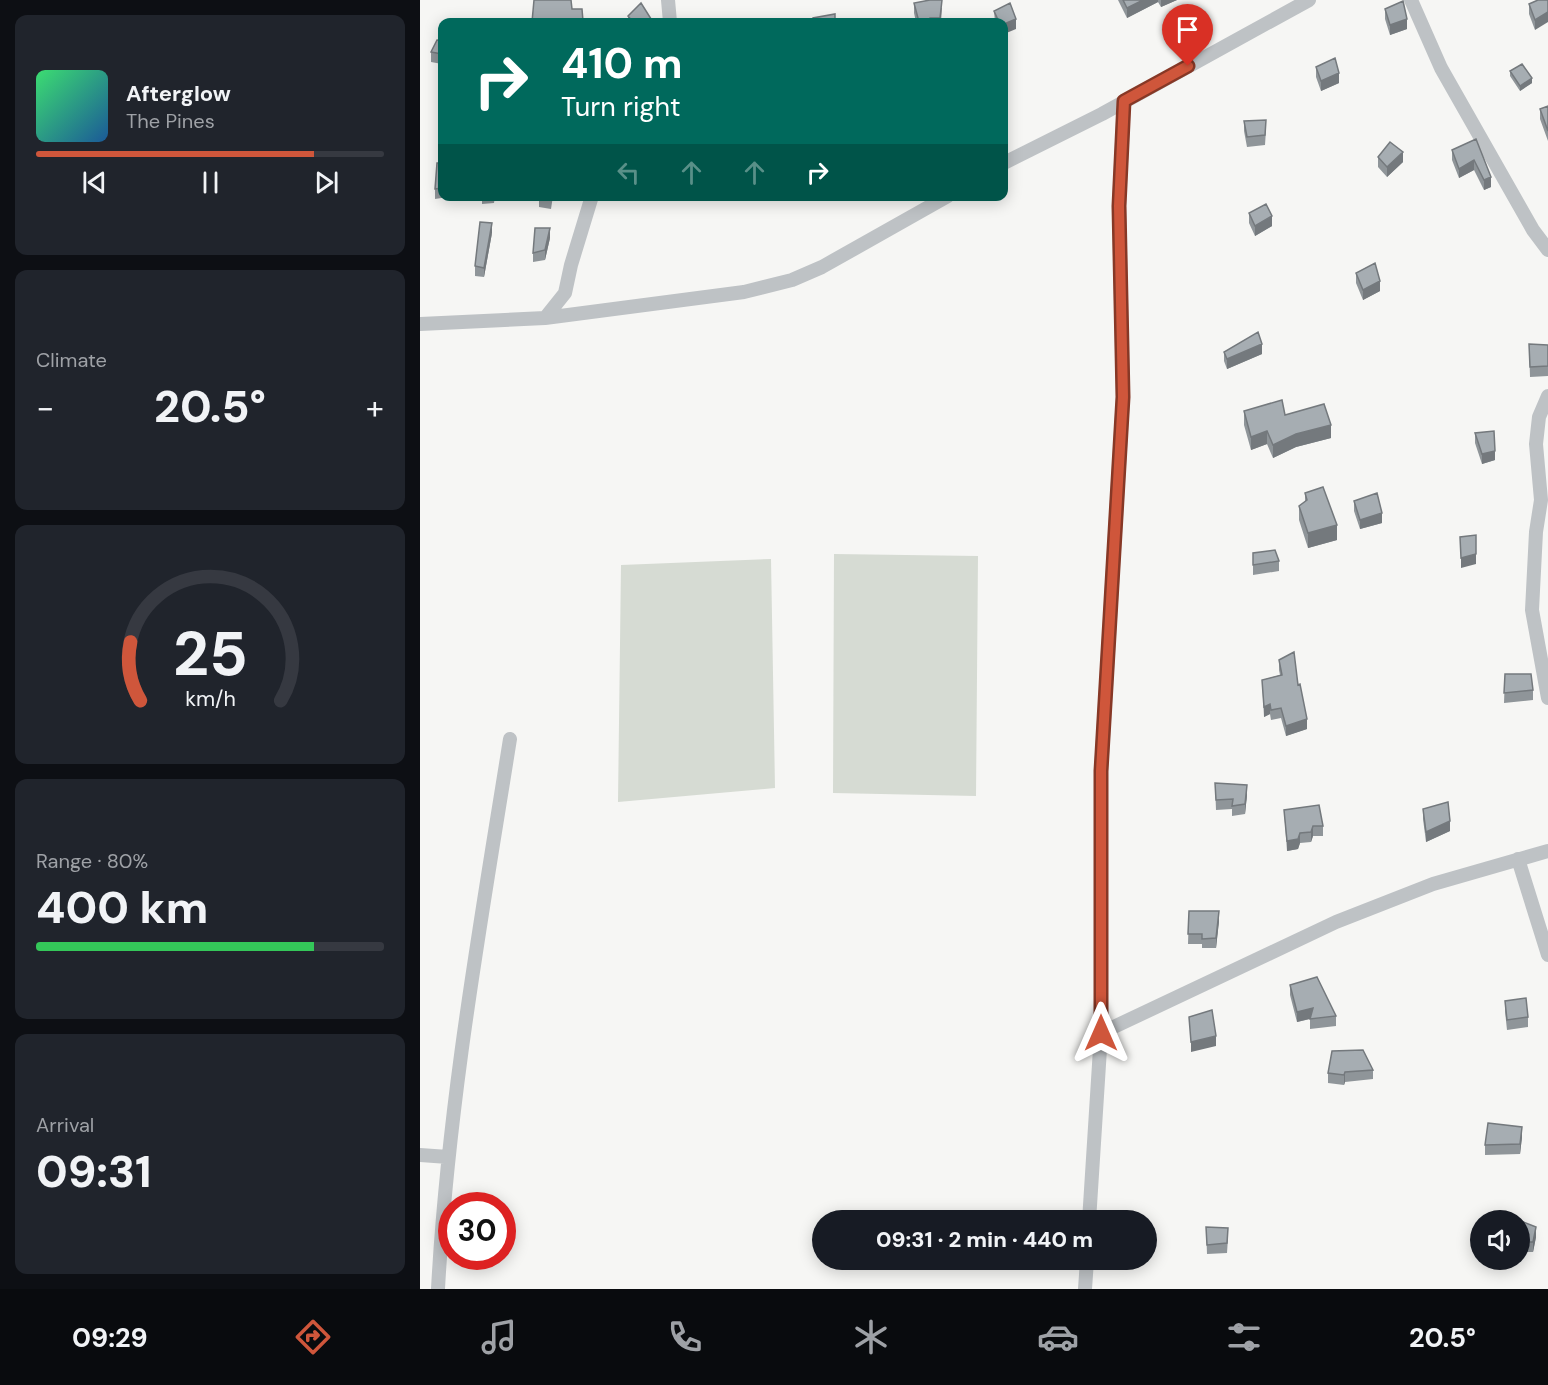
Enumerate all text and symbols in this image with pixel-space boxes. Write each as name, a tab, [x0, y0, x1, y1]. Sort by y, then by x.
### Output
pin	[1162, 4, 1213, 66]
icon: arrive	[1171, 13, 1204, 46]
text: 410 m	[561, 36, 683, 91]
icon: right	[462, 42, 540, 120]
text: Afterglow	[126, 79, 231, 108]
text: Turn right	[561, 89, 681, 124]
text: The Pines	[126, 108, 215, 134]
icon: left	[612, 156, 645, 189]
icon: ahead	[675, 156, 708, 189]
icon: ahead	[738, 156, 771, 189]
icon: right	[801, 156, 834, 189]
icon: previous	[78, 166, 111, 199]
icon: pause	[194, 166, 227, 199]
icon: next	[310, 166, 343, 199]
text: Climate	[36, 347, 107, 373]
text: 20.5°	[154, 377, 266, 436]
text: −	[36, 386, 54, 429]
text: +	[366, 386, 384, 429]
text: 25	[173, 614, 247, 695]
text: km/h	[185, 686, 235, 714]
text: Range · 80%	[36, 848, 148, 874]
text: 400 km	[36, 878, 208, 937]
position arrow	[1069, 1001, 1133, 1065]
text: Arrival	[36, 1112, 94, 1138]
text: 09:31	[36, 1142, 152, 1201]
speed limit sign: 30	[438, 1192, 516, 1270]
map controls	[1470, 1210, 1530, 1270]
button: sound	[1470, 1210, 1530, 1270]
text: 09:31 · 2 min · 440 m	[876, 1225, 1093, 1254]
icon: directions	[292, 1316, 334, 1358]
icon: music	[478, 1316, 520, 1358]
icon: phone	[664, 1316, 706, 1358]
icon: climate	[850, 1316, 892, 1358]
icon: car	[1037, 1316, 1079, 1358]
icon: filters	[1223, 1316, 1265, 1358]
text: 09:29	[72, 1320, 148, 1355]
text: 20.5°	[1409, 1320, 1476, 1355]

